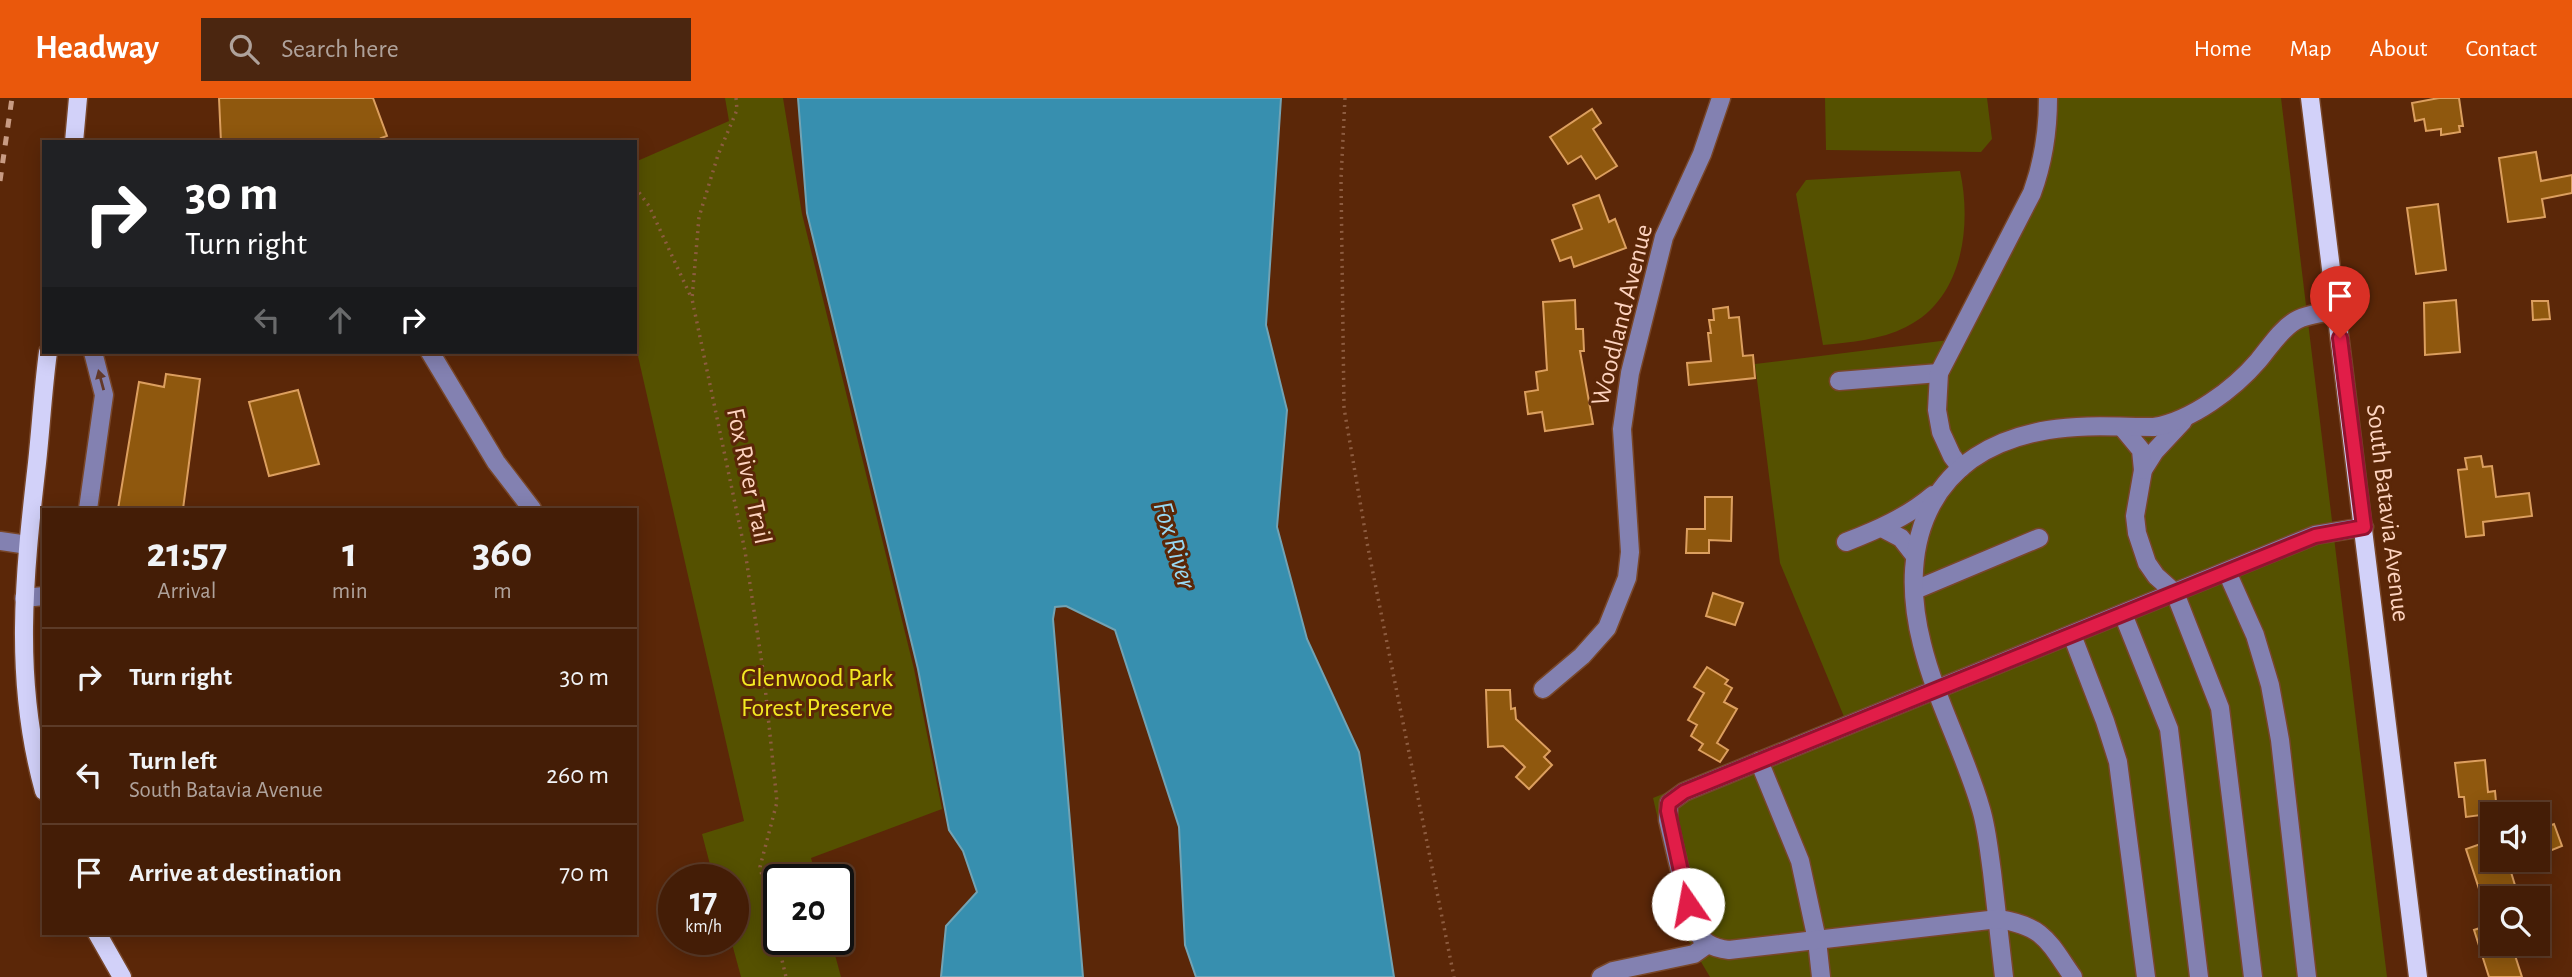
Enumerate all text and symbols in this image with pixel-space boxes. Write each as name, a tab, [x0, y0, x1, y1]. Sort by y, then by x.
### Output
search box	[201, 18, 691, 81]
icon: search	[225, 30, 263, 68]
text: Headway	[35, 32, 159, 65]
text: Search here	[281, 36, 399, 62]
text: Home	[2194, 37, 2252, 61]
text: Map	[2290, 37, 2332, 61]
text: About	[2370, 37, 2427, 61]
text: Contact	[2465, 37, 2537, 61]
icon: right	[70, 168, 161, 259]
text: 30 m	[185, 170, 279, 219]
street label: Woodland Avenue	[1587, 222, 1657, 408]
text: Turn right	[185, 228, 307, 260]
pin	[2310, 266, 2370, 338]
icon: arrive	[2321, 277, 2359, 315]
icon: left	[248, 301, 286, 339]
icon: ahead	[321, 301, 359, 339]
icon: right	[394, 301, 432, 339]
one-way arrow	[95, 369, 106, 391]
street label: South Batavia Avenue	[2362, 403, 2414, 623]
street label: Fox River Trail	[722, 406, 776, 546]
water label: Fox River	[1148, 498, 1201, 593]
text: 21:57	[147, 532, 227, 574]
text: 1	[342, 532, 357, 574]
text: 360	[472, 532, 532, 574]
text: Arrival	[157, 580, 216, 603]
text: min	[332, 580, 368, 603]
text: m	[493, 580, 512, 603]
icon: right	[70, 658, 108, 696]
text: Turn right	[129, 664, 232, 690]
text: 30 m	[559, 664, 609, 690]
park label: Glenwood Park Forest Preserve	[741, 665, 893, 721]
text: Turn left	[129, 748, 217, 774]
icon: left	[70, 756, 108, 794]
text: 260 m	[546, 762, 609, 788]
text: South Batavia Avenue	[129, 779, 323, 802]
map controls	[2480, 802, 2550, 956]
button: sound	[2480, 802, 2550, 872]
icon: arrive	[70, 854, 108, 892]
text: Arrive at destination	[129, 860, 342, 886]
text: 70 m	[559, 860, 609, 886]
speed limit sign: 20	[763, 864, 854, 955]
position arrow	[1651, 867, 1725, 941]
text: 17	[690, 883, 717, 918]
button: search	[2480, 886, 2550, 956]
text: km/h	[685, 918, 722, 936]

